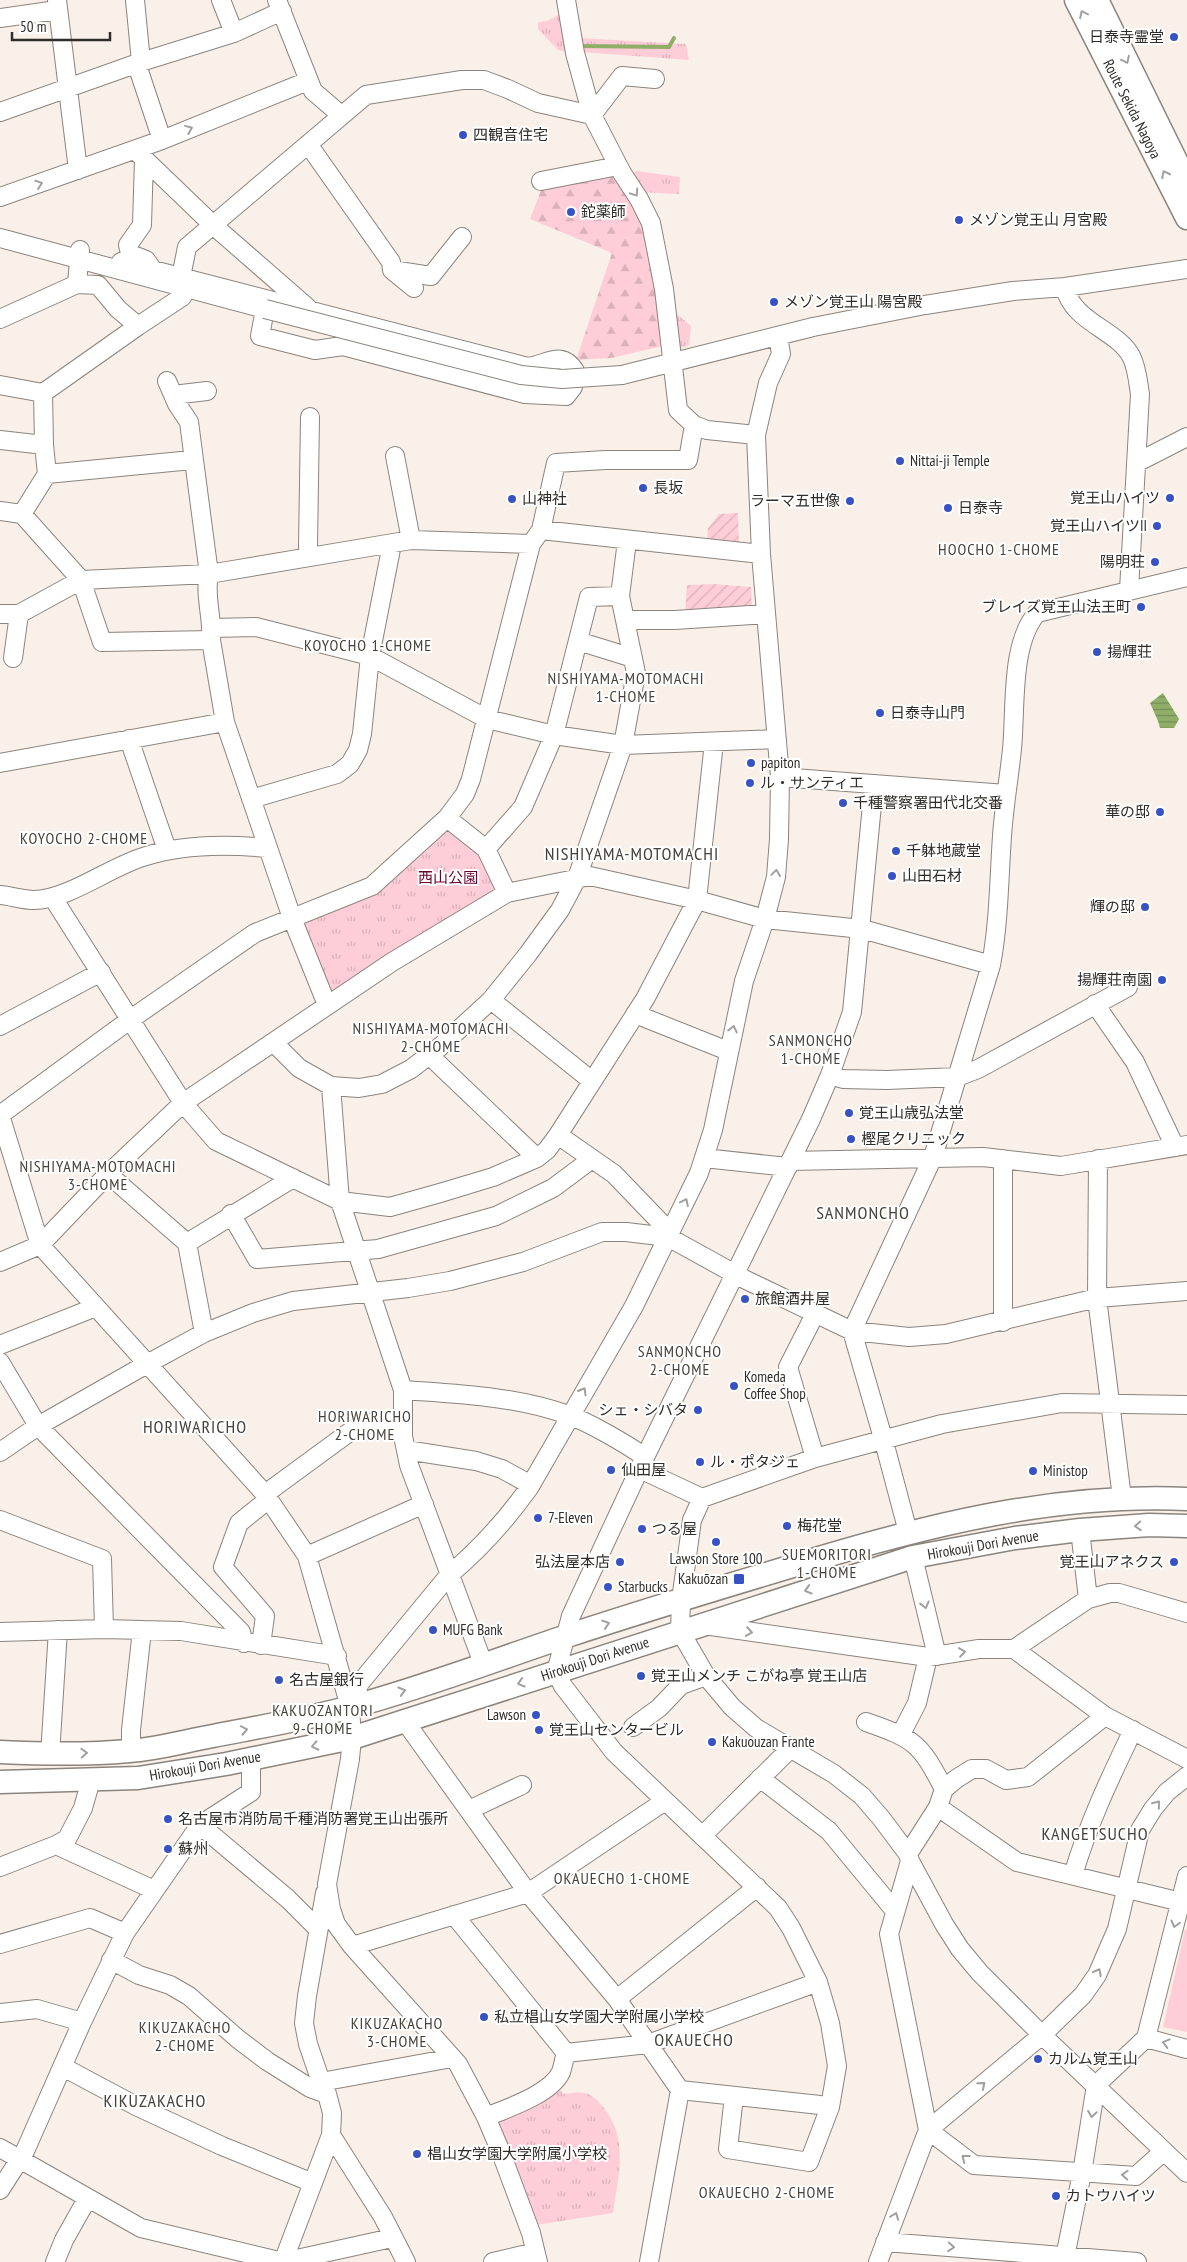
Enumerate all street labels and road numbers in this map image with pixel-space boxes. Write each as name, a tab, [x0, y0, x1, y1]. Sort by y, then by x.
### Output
street label: Route Sekida Nagoya	[1099, 56, 1166, 162]
street label: Hirokouji Dori Avenue	[926, 1525, 1040, 1564]
street label: Hirokouji Dori Avenue	[538, 1632, 651, 1685]
street label: Hirokouji Dori Avenue	[148, 1746, 262, 1785]

